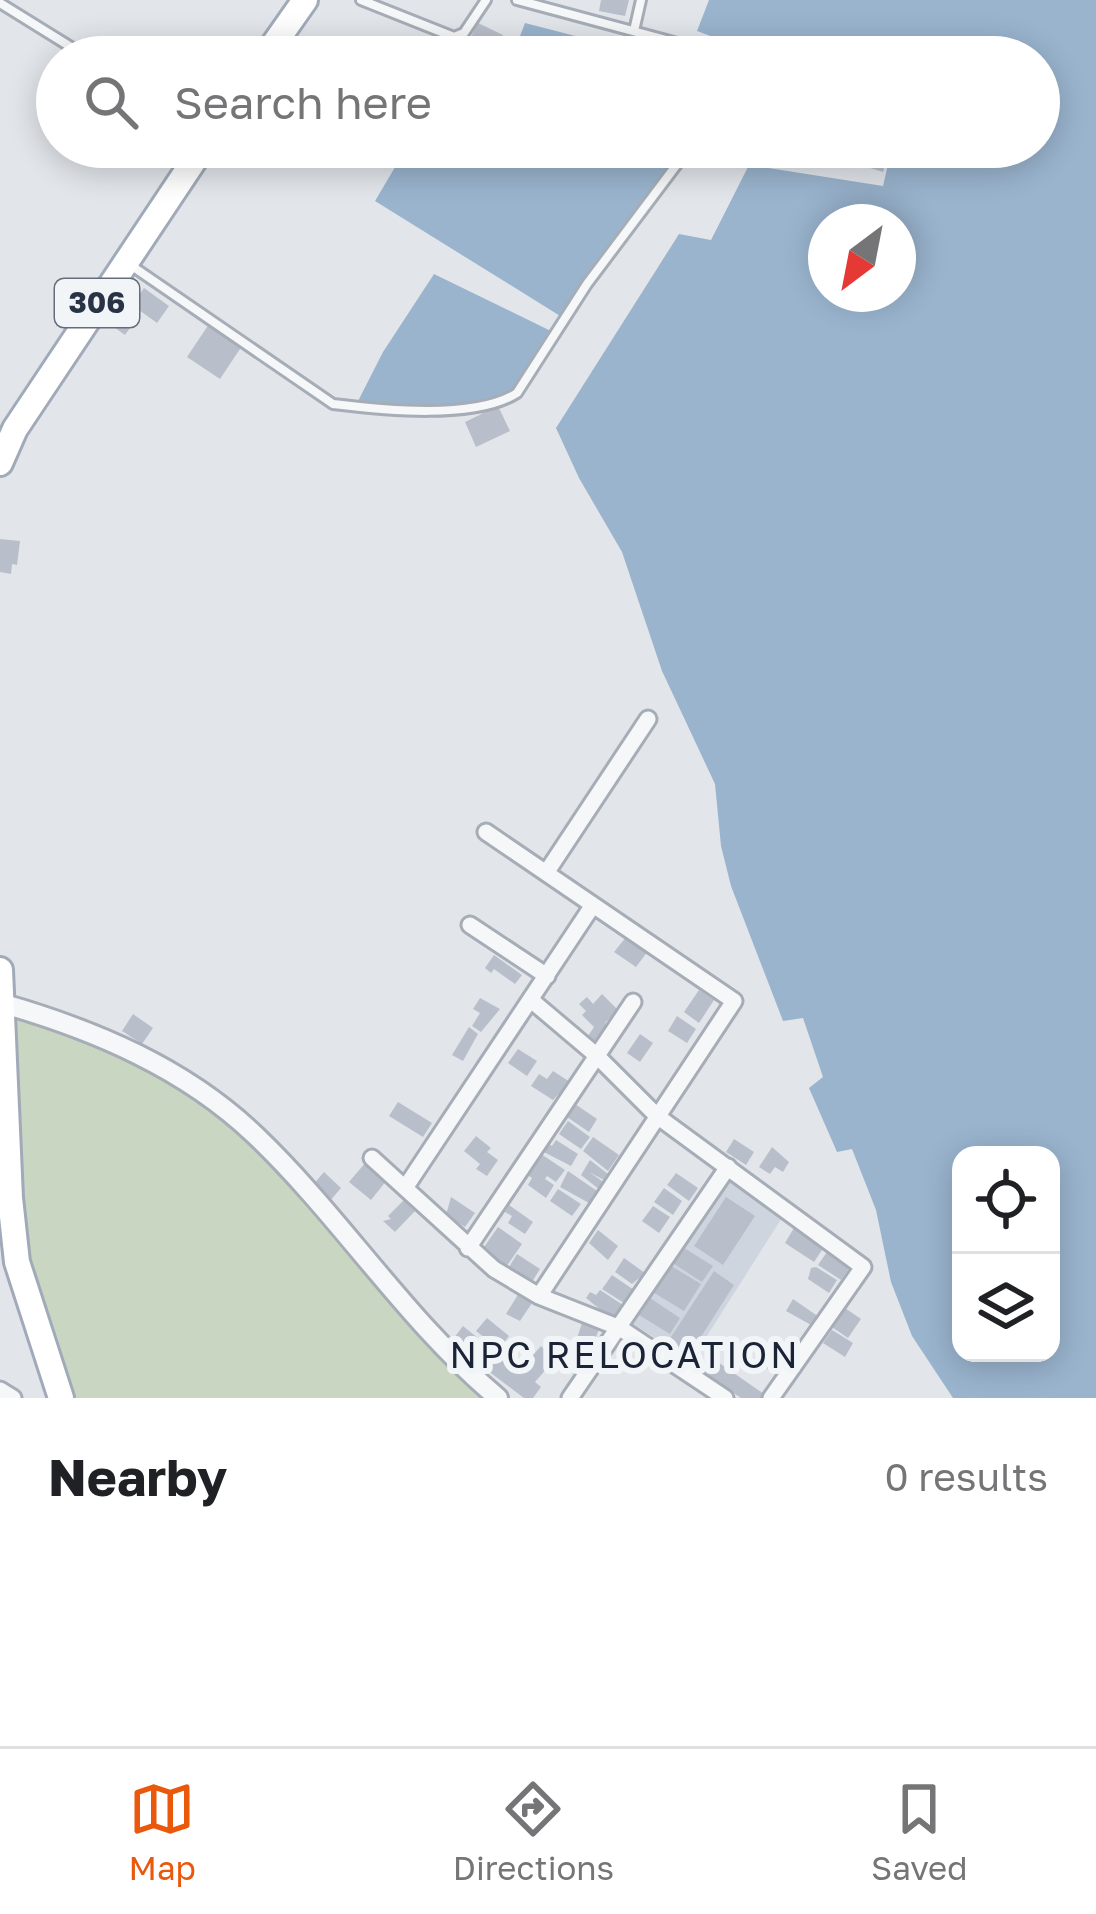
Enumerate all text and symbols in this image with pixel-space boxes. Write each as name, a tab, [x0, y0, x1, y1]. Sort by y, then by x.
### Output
search box	[36, 36, 1060, 168]
icon: search	[78, 69, 144, 135]
text: Search here	[174, 75, 432, 129]
north arrow	[808, 204, 916, 312]
road number: 306	[55, 279, 139, 327]
map controls	[952, 1146, 1060, 1362]
button: locate	[952, 1146, 1060, 1254]
button: layers	[952, 1254, 1060, 1362]
district label: NPC RELOCATION	[449, 1333, 801, 1376]
text: Nearby	[48, 1446, 227, 1507]
text: 0 results	[884, 1453, 1048, 1500]
tab: Map	[129, 1776, 196, 1887]
tab: Directions	[453, 1776, 614, 1887]
tab: Saved	[871, 1776, 967, 1887]

